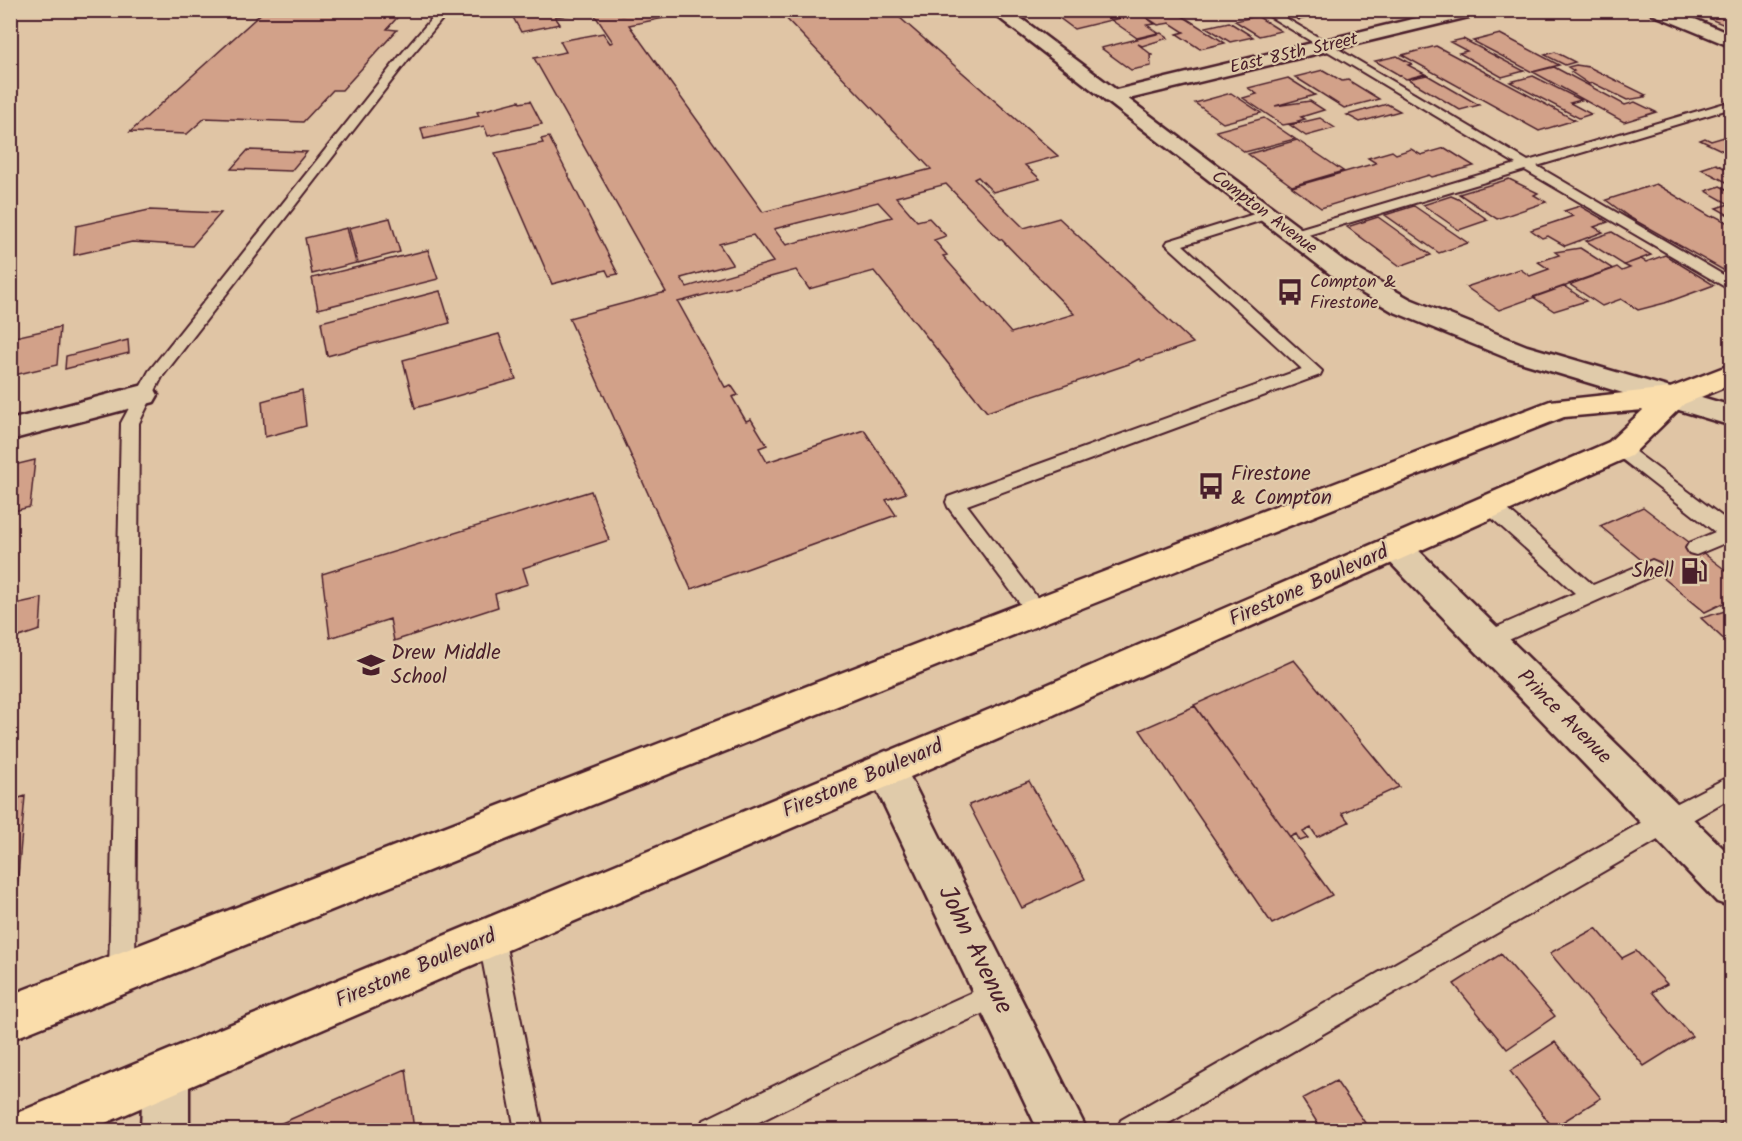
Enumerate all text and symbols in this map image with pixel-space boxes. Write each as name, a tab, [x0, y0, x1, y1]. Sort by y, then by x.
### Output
street label: East 85th Street	[1227, 25, 1362, 83]
street label: Compton Avenue	[1205, 163, 1323, 263]
place label: Compton & Firestone	[1310, 268, 1396, 318]
bus stop icon: Compton & Firestone	[1275, 277, 1305, 307]
place label: Firestone & Compton	[1231, 458, 1332, 515]
bus stop icon: Firestone & Compton	[1196, 471, 1226, 501]
street label: Firestone Boulevard	[1224, 536, 1395, 636]
place label: Shell	[1632, 555, 1674, 588]
fuel station icon: Shell	[1679, 556, 1709, 586]
place label: Drew Middle School	[391, 637, 501, 694]
school or university icon: Drew Middle School	[356, 650, 386, 680]
street label: Prince Avenue	[1509, 662, 1620, 773]
street label: Firestone Boulevard	[777, 730, 949, 828]
street label: John Avenue	[926, 878, 1024, 1022]
street label: Firestone Boulevard	[330, 920, 502, 1018]

